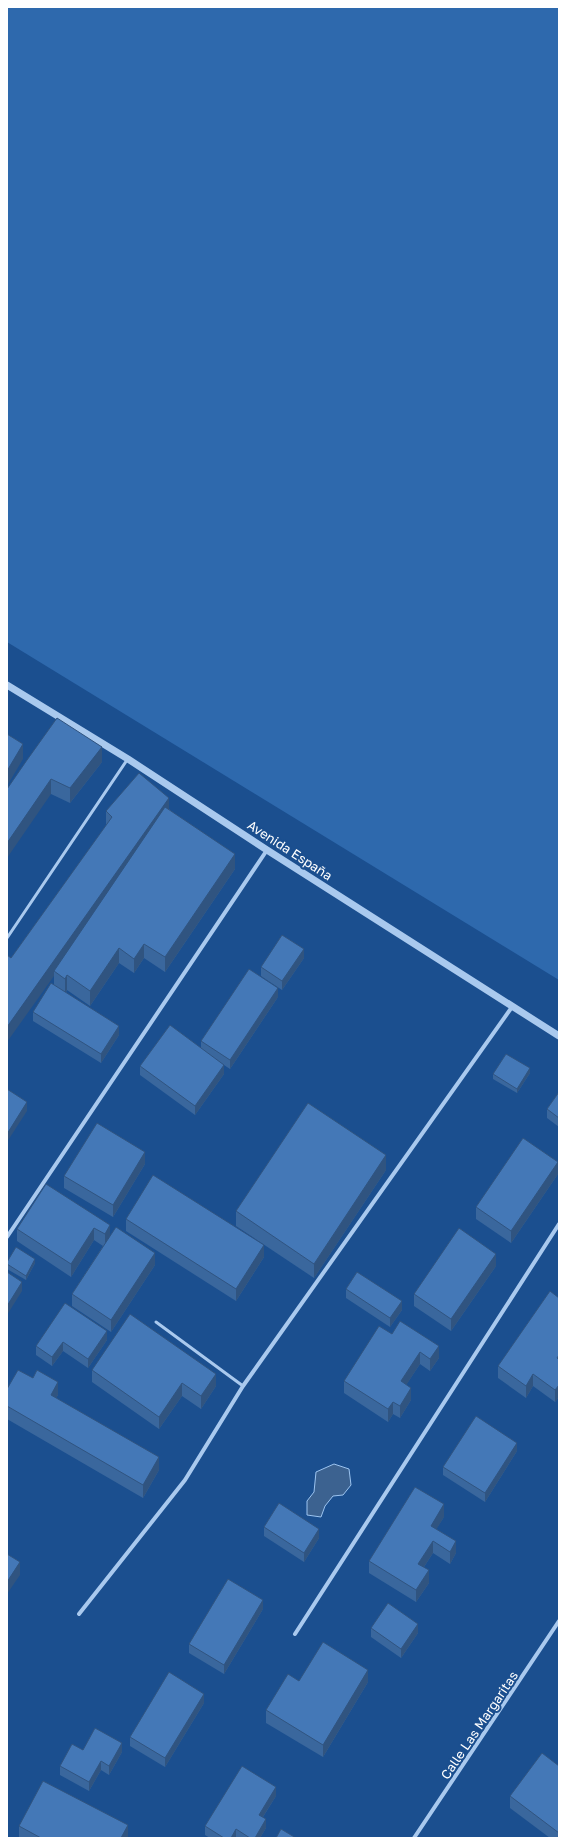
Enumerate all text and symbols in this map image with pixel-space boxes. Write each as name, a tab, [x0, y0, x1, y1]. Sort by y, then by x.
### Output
street label: Avenida España	[245, 817, 335, 883]
street label: Calle Las Margaritas	[437, 1668, 521, 1782]

